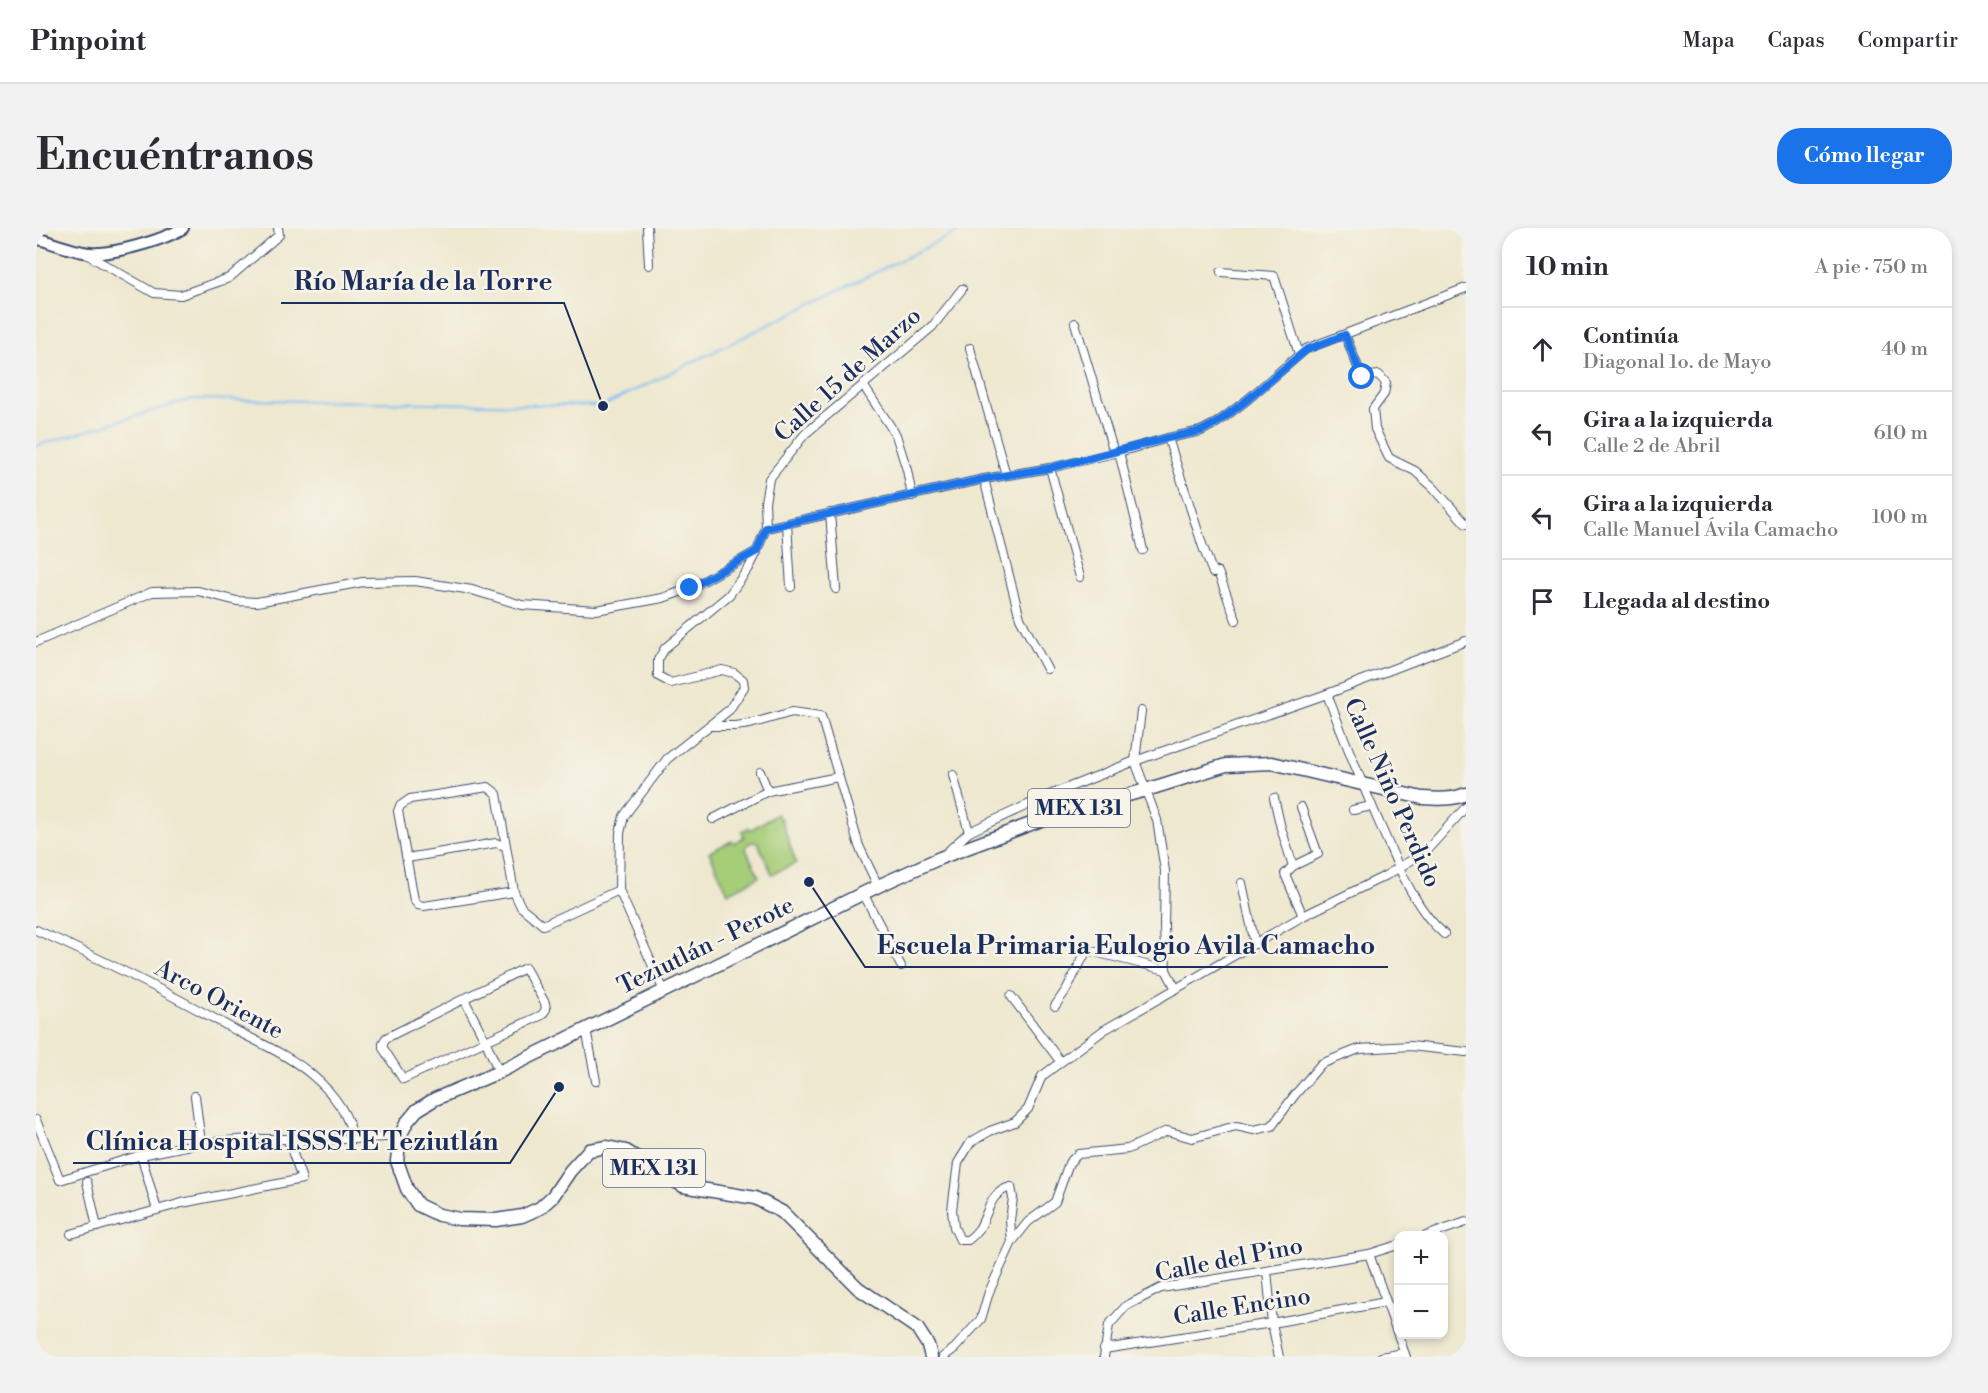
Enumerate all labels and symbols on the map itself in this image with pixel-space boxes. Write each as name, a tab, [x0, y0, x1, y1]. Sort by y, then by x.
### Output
callout: Río María de la Torre	[281, 259, 564, 303]
text: Río María de la Torre	[294, 266, 552, 298]
street label: Calle 15 de Marzo	[768, 301, 928, 449]
route start	[1348, 363, 1374, 389]
route end	[676, 574, 702, 600]
street label: Calle Niño Perdido	[1337, 694, 1447, 892]
road number: MEX 131	[1028, 789, 1130, 827]
street label: Teziutlán - Perote	[613, 890, 799, 1002]
callout: Escuela Primaria Eulogio Avila Camacho	[865, 923, 1388, 967]
text: Escuela Primaria Eulogio Avila Camacho	[877, 930, 1375, 962]
street label: Arco Oriente	[149, 953, 289, 1046]
callout: Clínica Hospital ISSSTE Teziutlán	[73, 1119, 510, 1163]
text: Clínica Hospital ISSSTE Teziutlán	[86, 1126, 498, 1158]
road number: MEX 131	[603, 1149, 705, 1187]
street label: Calle del Pino	[1153, 1231, 1305, 1289]
street label: Calle Encino	[1171, 1281, 1313, 1333]

